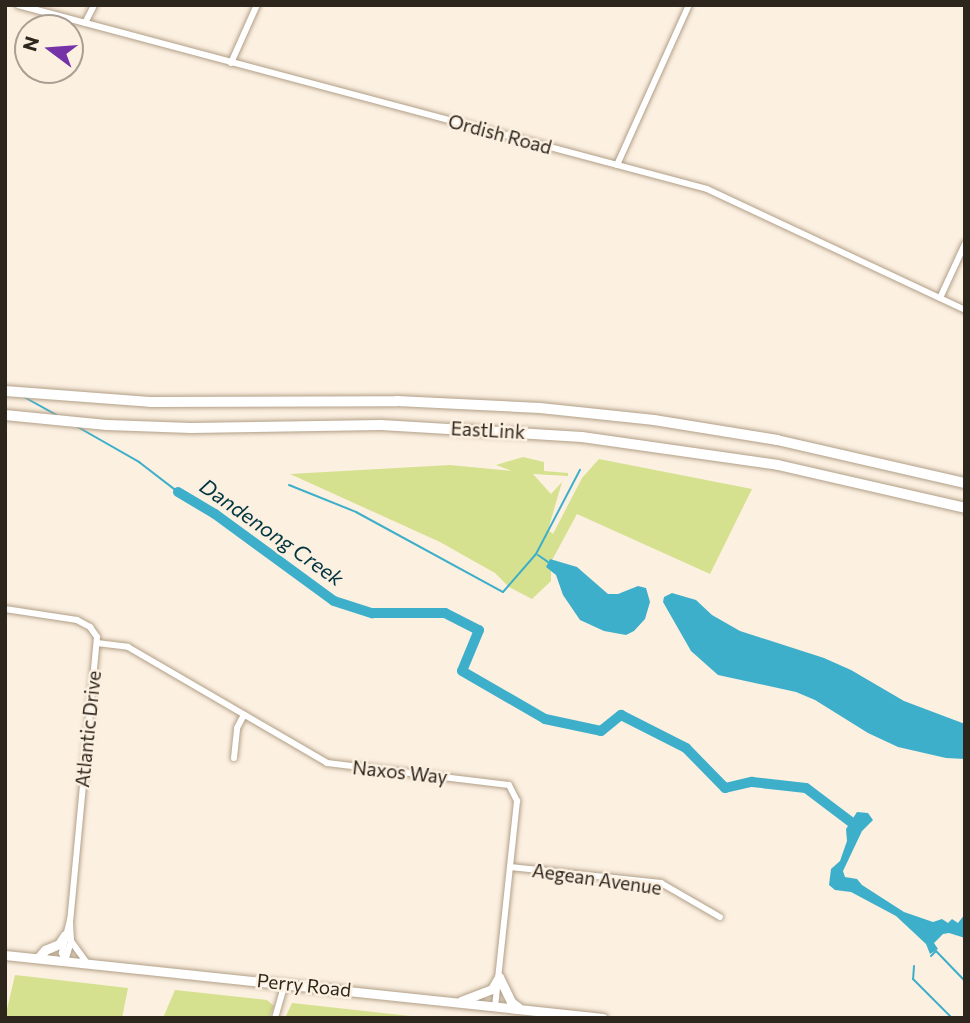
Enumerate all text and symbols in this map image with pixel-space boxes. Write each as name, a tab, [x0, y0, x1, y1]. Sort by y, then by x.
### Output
north arrow	[14, 14, 84, 84]
text: N	[17, 34, 43, 54]
street label: Ordish Road	[446, 109, 554, 159]
street label: EastLink	[450, 417, 526, 443]
water label: Dandenong Creek	[195, 473, 349, 591]
street label: Atlantic Drive	[71, 669, 105, 789]
street label: Naxos Way	[351, 756, 449, 788]
street label: Aegean Avenue	[531, 859, 663, 899]
street label: Perry Road	[256, 969, 352, 1001]

